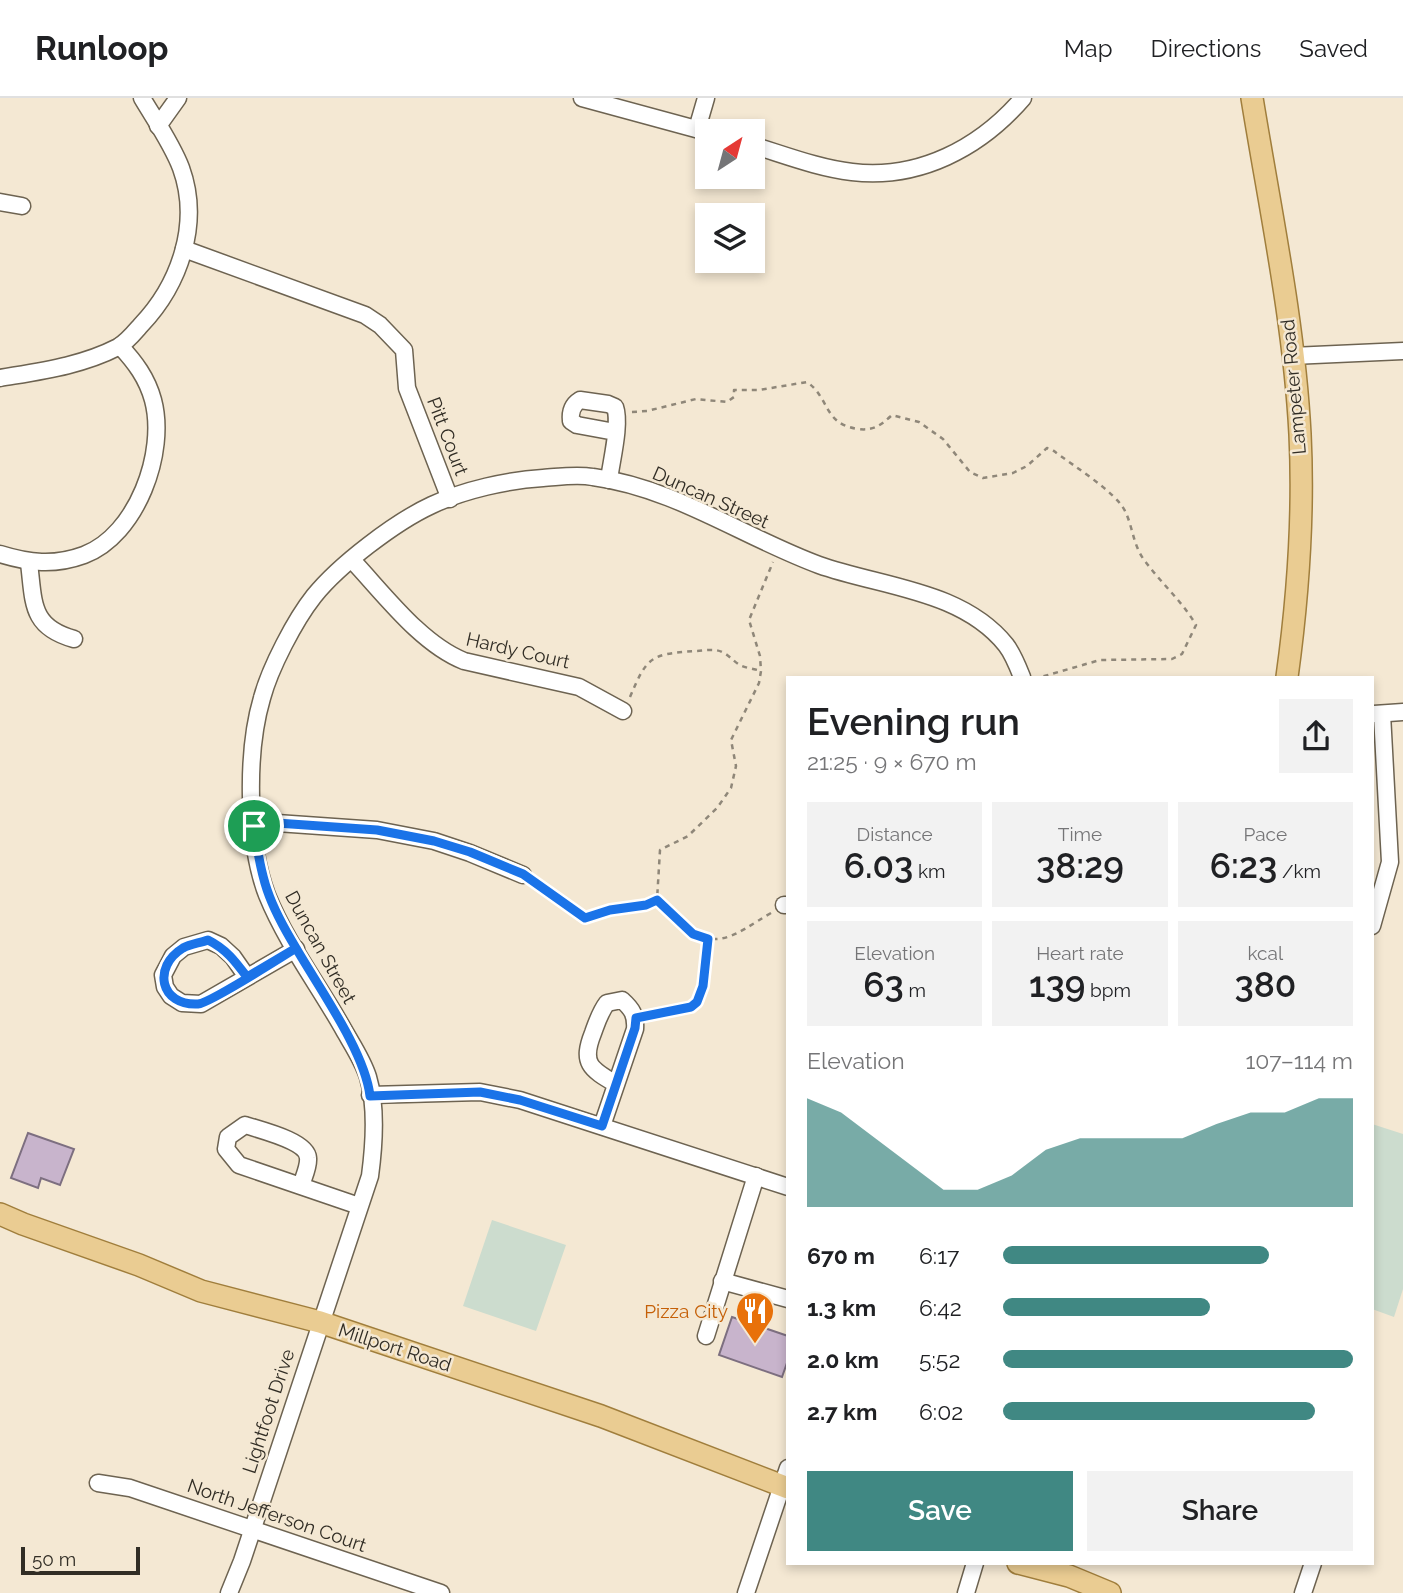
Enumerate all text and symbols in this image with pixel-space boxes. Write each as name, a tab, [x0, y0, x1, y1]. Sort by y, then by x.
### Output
text: Runloop	[35, 29, 168, 68]
text: Map	[1064, 34, 1113, 63]
text: Directions	[1151, 34, 1261, 63]
text: Saved	[1299, 34, 1368, 63]
north arrow	[695, 119, 765, 189]
map controls	[695, 119, 765, 273]
button: layers	[695, 203, 765, 273]
street label: Lampeter Road	[1276, 318, 1310, 456]
street label: Pitt Court	[423, 394, 473, 479]
street label: Duncan Street	[649, 461, 773, 533]
street label: Hardy Court	[464, 627, 573, 673]
text: Evening run	[807, 699, 1020, 744]
button: share	[1279, 699, 1353, 773]
text: 21:25 · 9 × 670 m	[807, 748, 977, 775]
pin	[224, 796, 284, 856]
icon: arrive	[235, 807, 273, 845]
text: Distance	[857, 823, 933, 845]
text: Time	[1058, 823, 1102, 845]
text: Pace	[1244, 823, 1287, 845]
text: 6.03	[844, 845, 913, 886]
text: 38:29	[1036, 845, 1124, 886]
text: 6:23	[1210, 845, 1277, 886]
text: km	[913, 860, 946, 882]
text: /km	[1277, 860, 1321, 882]
street label: Duncan Street	[281, 887, 361, 1008]
text: Elevation	[854, 942, 935, 964]
text: Heart rate	[1036, 942, 1124, 964]
text: kcal	[1248, 942, 1283, 964]
text: 63	[863, 964, 904, 1005]
text: 139	[1029, 964, 1085, 1005]
text: 380	[1234, 964, 1296, 1005]
text: m	[904, 979, 926, 1001]
text: bpm	[1085, 979, 1131, 1001]
text: Elevation	[807, 1047, 905, 1074]
text: 107–114 m	[1245, 1047, 1353, 1074]
text: 670 m	[807, 1242, 875, 1269]
text: 6:17	[919, 1242, 959, 1269]
restaurant icon: Pizza City	[734, 1290, 776, 1345]
text: 1.3 km	[807, 1294, 876, 1321]
text: 6:42	[919, 1294, 962, 1321]
place label: Pizza City	[644, 1300, 728, 1322]
street label: Millport Road	[336, 1318, 454, 1376]
street label: Lightfoot Drive	[238, 1346, 298, 1476]
text: 2.0 km	[807, 1346, 879, 1373]
text: 5:52	[919, 1346, 960, 1373]
text: 2.7 km	[807, 1398, 877, 1425]
text: 6:02	[919, 1398, 963, 1425]
button: Save	[807, 1471, 1073, 1551]
button: Share	[1087, 1471, 1353, 1551]
street label: North Jefferson Court	[185, 1474, 370, 1556]
scale bar	[21, 1544, 140, 1576]
text: 50 m	[32, 1548, 76, 1570]

